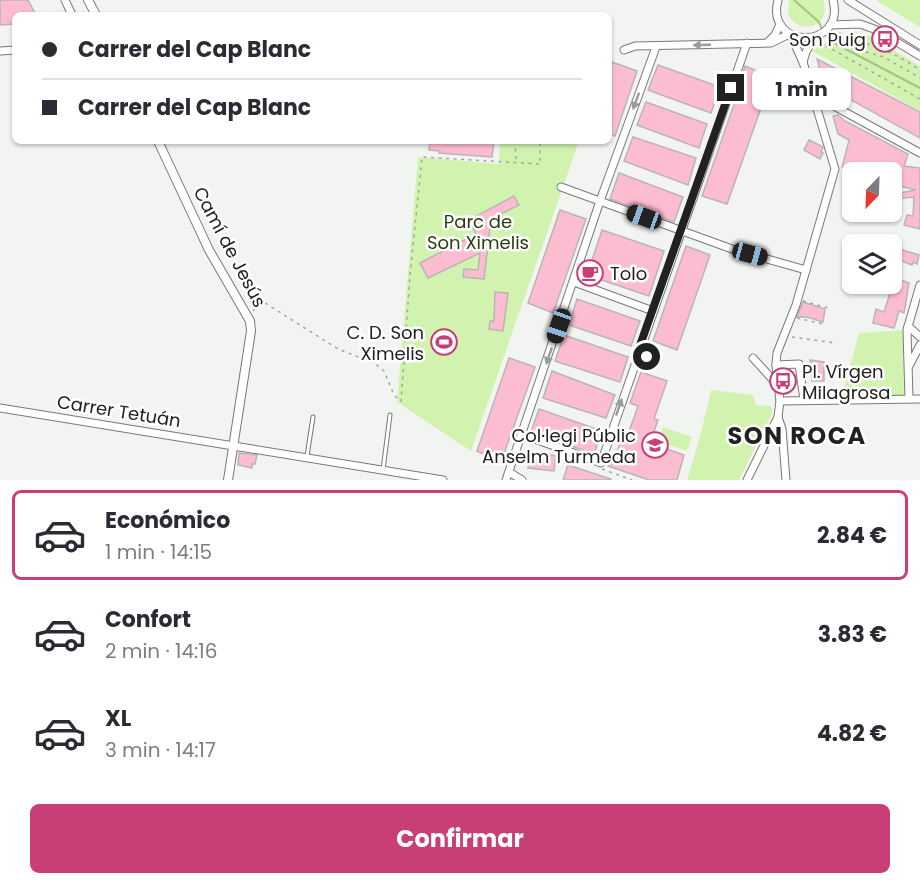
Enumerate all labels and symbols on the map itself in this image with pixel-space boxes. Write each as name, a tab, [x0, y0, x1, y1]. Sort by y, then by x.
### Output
bus stop icon: Son Puig	[870, 24, 900, 54]
place label: Son Puig	[789, 27, 866, 52]
one-way arrow	[692, 40, 711, 50]
callout: 1 min	[752, 67, 851, 109]
route end	[717, 74, 744, 101]
one-way arrow	[631, 93, 641, 111]
north arrow	[842, 162, 902, 222]
street label: Camí de Jesús	[188, 182, 272, 312]
car	[624, 202, 664, 232]
park label: Parc de Son Ximelis	[427, 209, 529, 255]
car	[730, 241, 770, 267]
cafe icon: Tolo	[575, 258, 605, 288]
place label: Tolo	[610, 261, 647, 286]
car	[545, 306, 573, 346]
place label: C. D. Son Ximelis	[347, 320, 424, 366]
sports icon: C. D. Son Ximelis	[429, 327, 459, 357]
route start	[633, 343, 660, 370]
one-way arrow	[543, 348, 553, 366]
place label: Pl. Vírgen Milagrosa	[802, 359, 891, 405]
bus stop icon: Pl. Vírgen Milagrosa	[768, 366, 798, 396]
street label: Carrer Tetuán	[55, 389, 183, 433]
one-way arrow	[615, 398, 625, 416]
district label: SON ROCA	[727, 419, 867, 452]
place label: Col·legi Públic Anselm Turmeda	[482, 423, 636, 469]
school or university icon: Col·legi Públic Anselm Turmeda	[640, 430, 670, 460]

